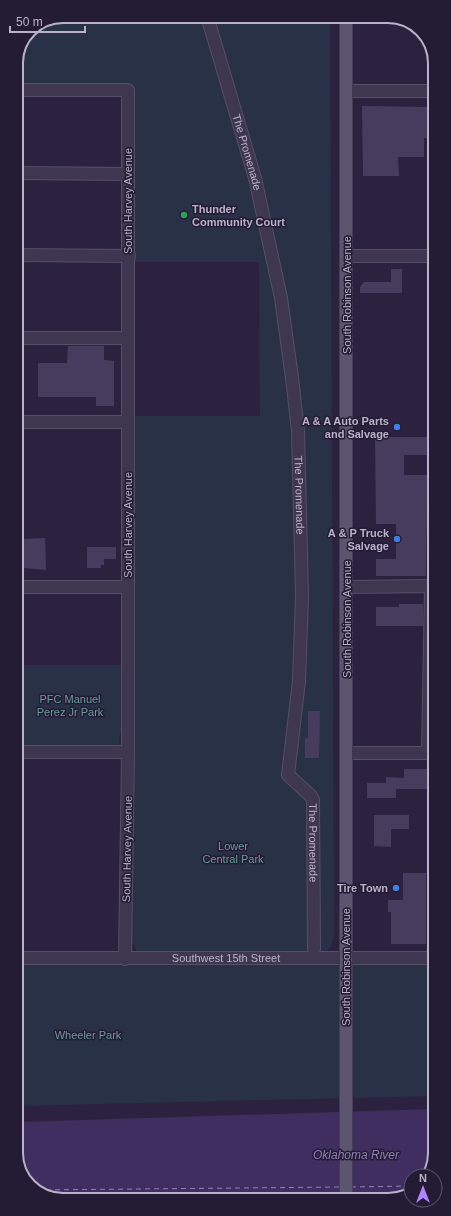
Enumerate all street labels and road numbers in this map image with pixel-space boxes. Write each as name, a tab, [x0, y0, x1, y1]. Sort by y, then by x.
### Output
street label: The Promenade	[230, 113, 264, 192]
street label: South Harvey Avenue	[122, 148, 134, 254]
street label: South Robinson Avenue	[341, 236, 353, 354]
street label: The Promenade	[293, 456, 307, 535]
street label: South Harvey Avenue	[122, 472, 134, 578]
street label: South Robinson Avenue	[341, 560, 353, 678]
street label: South Harvey Avenue	[120, 796, 134, 902]
street label: The Promenade	[307, 803, 320, 882]
street label: South Robinson Avenue	[340, 908, 352, 1026]
street label: Southwest 15th Street	[172, 952, 280, 964]

